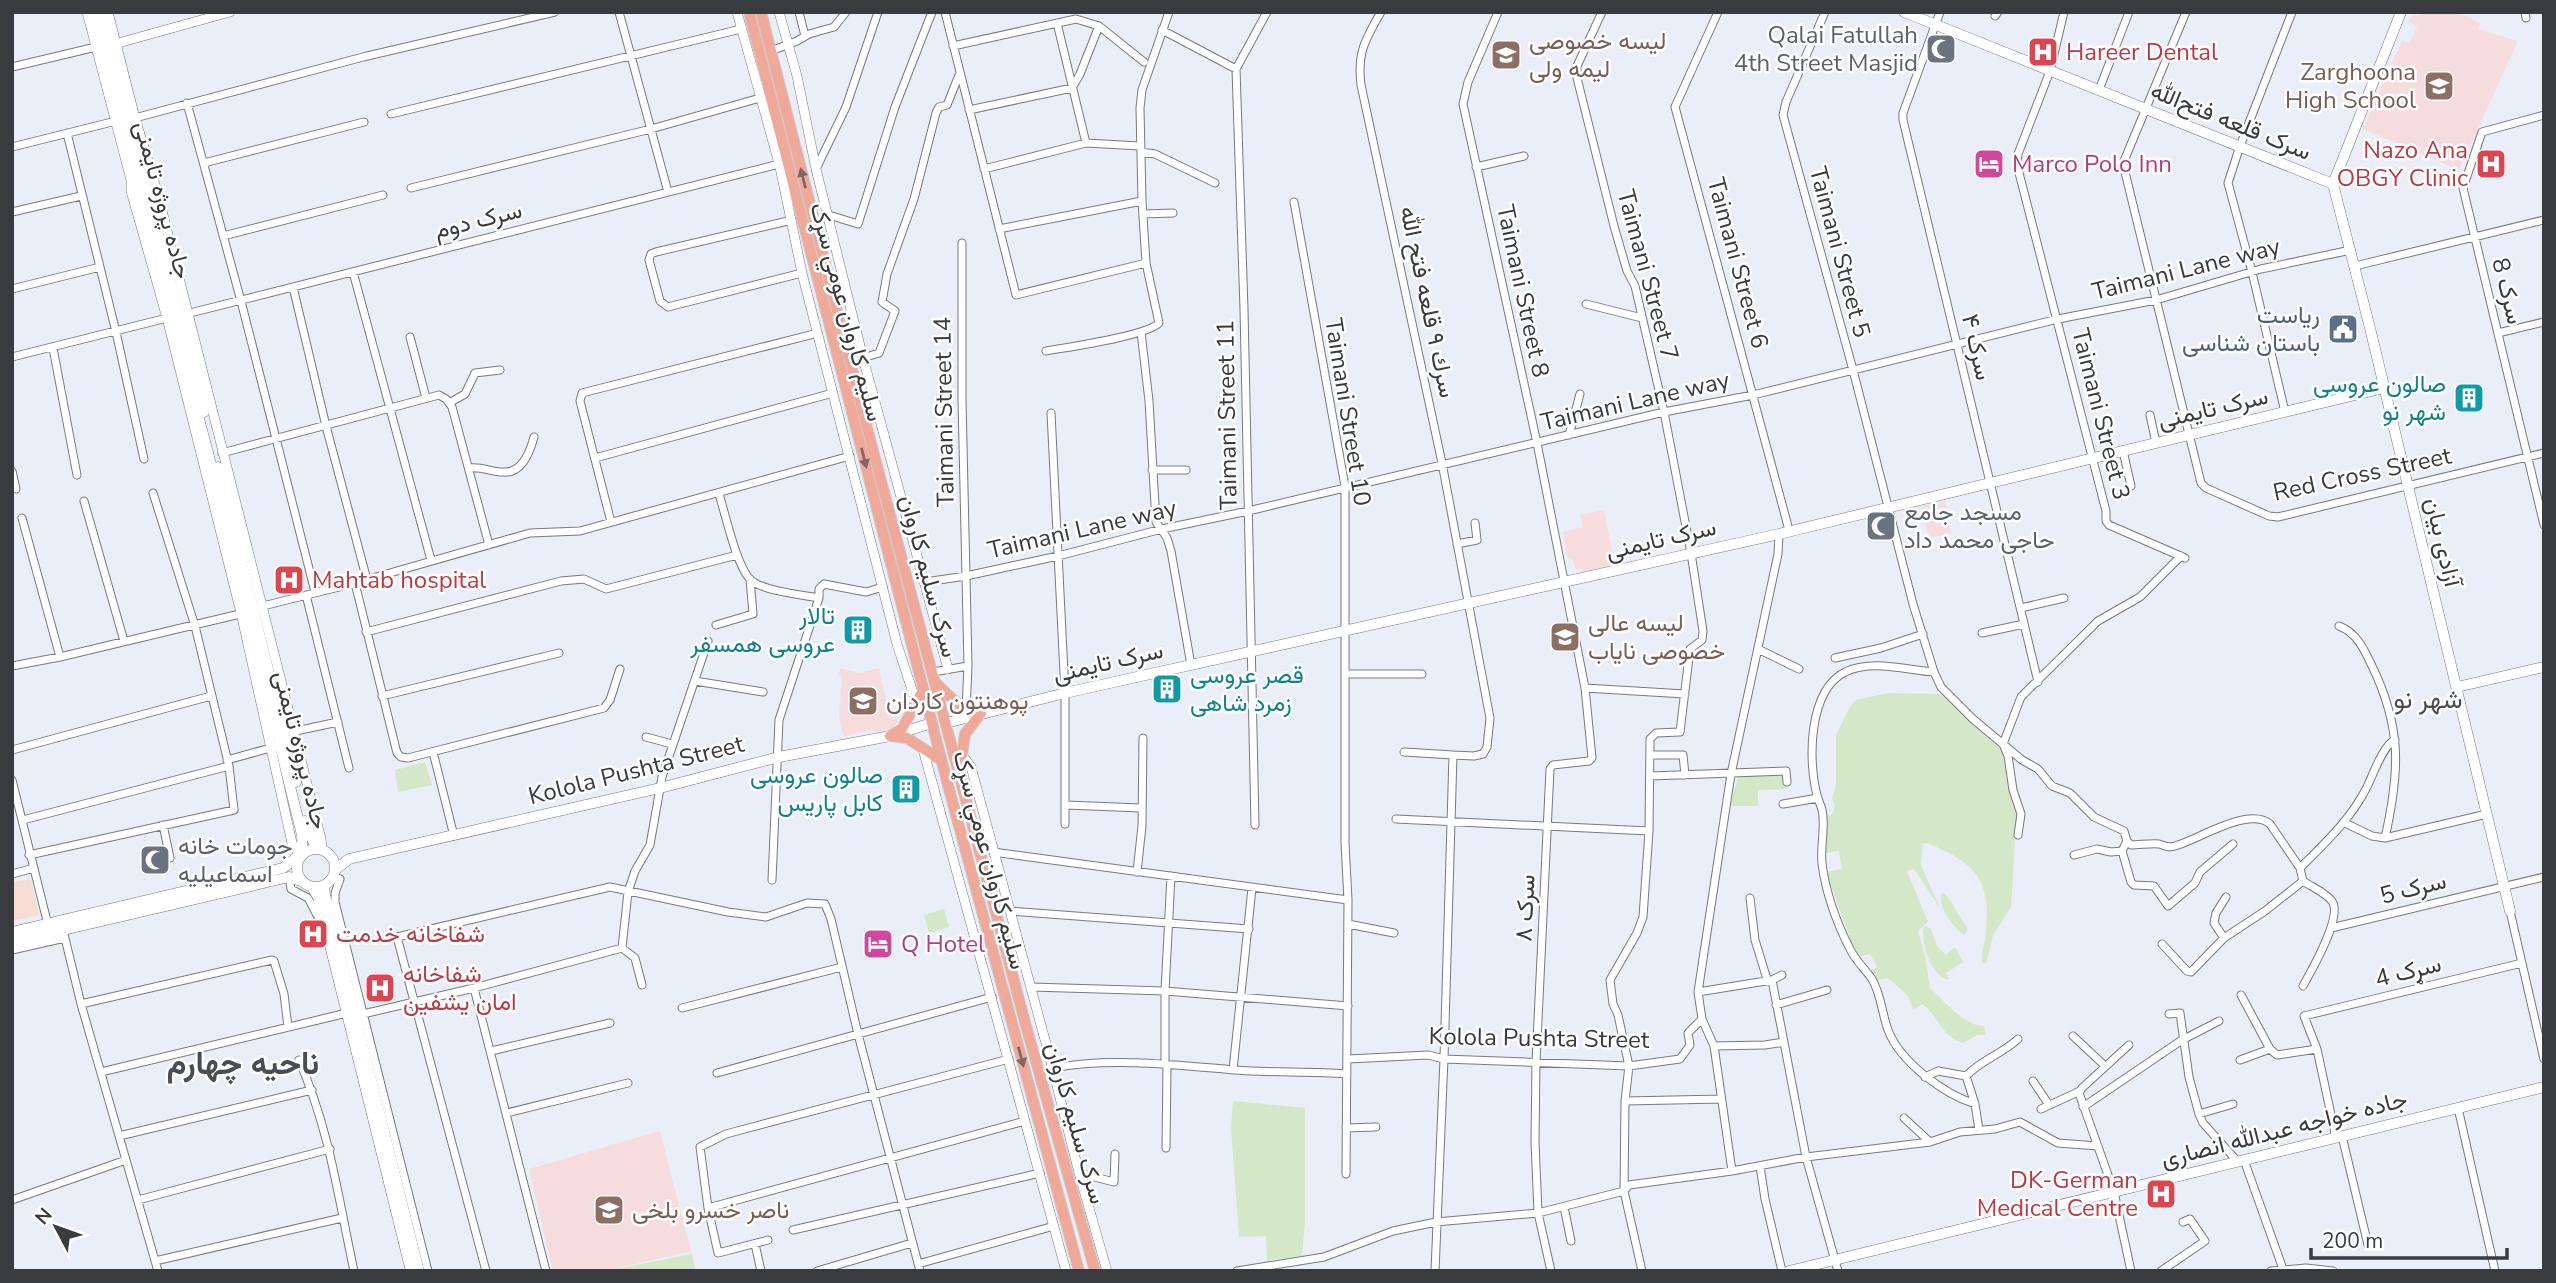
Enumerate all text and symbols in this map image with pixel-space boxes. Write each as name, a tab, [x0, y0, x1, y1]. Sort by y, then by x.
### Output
place label: Qalai Fatullah 4th Street Masjid	[1734, 19, 1918, 79]
place label: لیسه خصوصی لیمه ولی	[1529, 25, 1667, 85]
mosque icon: Qalai Fatullah 4th Street Masjid	[1924, 32, 1958, 66]
hospital icon: Hareer Dental	[2026, 35, 2060, 69]
place label: Hareer Dental	[2066, 36, 2218, 68]
school or university icon: لیسه خصوصی لیمه ولی	[1489, 38, 1523, 72]
place label: Zarghoona High School	[2285, 56, 2416, 116]
school or university icon: Zarghoona High School	[2422, 69, 2456, 103]
street label: سرک قلعه فتح‌الله	[2146, 74, 2316, 169]
street label: جاده پروژه تایمنی	[127, 118, 199, 282]
place label: Nazo Ana OBGY Clinic	[2337, 134, 2468, 194]
hotel icon: Marco Polo Inn	[1972, 147, 2006, 181]
hospital icon: Nazo Ana OBGY Clinic	[2474, 147, 2508, 181]
place label: Marco Polo Inn	[2012, 148, 2172, 180]
street label: Taimani Street 5	[1802, 163, 1878, 341]
one-way arrow	[797, 167, 808, 189]
street label: Taimani Street 6	[1700, 174, 1776, 352]
street label: Taimani Street 7	[1610, 186, 1686, 364]
street label: سرک دوم	[431, 194, 525, 246]
street label: سلیم کاروان عومي سړک	[799, 199, 892, 426]
street label: Taimani Street 8	[1489, 202, 1557, 380]
street label: سرك ٩ قلعه فتح الله	[1391, 203, 1464, 401]
street label: Taimani Lane way	[2089, 230, 2284, 308]
street label: سرک 8	[2484, 254, 2532, 328]
place label: ریاست باستان شناسی	[2182, 299, 2320, 359]
street label: سرک ۴	[1954, 311, 2000, 383]
public building icon: ریاست باستان شناسی	[2326, 312, 2360, 346]
street label: Taimani Street 10	[1317, 316, 1379, 508]
street label: Taimani Street 14	[926, 317, 962, 507]
street label: Taimani Street 11	[1209, 320, 1245, 510]
street label: Taimani Street 3	[2064, 325, 2138, 503]
street label: Taimani Lane way	[1538, 364, 1733, 438]
place label: صالون عروسی شهر نو	[2313, 368, 2446, 428]
street label: سرک تایمنی	[2155, 380, 2271, 436]
building icon: صالون عروسی شهر نو	[2452, 381, 2486, 415]
street label: Red Cross Street	[2270, 439, 2455, 509]
one-way arrow	[859, 447, 870, 469]
street label: سرک سلیم کاروان	[892, 491, 966, 661]
street label: Taimani Lane way	[985, 492, 1180, 566]
street label: آزادی بیان	[2417, 494, 2469, 592]
place label: مسجد جامع حاجی محمد داد	[1904, 496, 2055, 556]
mosque icon: مسجد جامع حاجی محمد داد	[1864, 509, 1898, 543]
street label: سرک تایمنی	[1603, 511, 1719, 567]
hospital icon: Mahtab hospital	[272, 563, 306, 597]
place label: Mahtab hospital	[312, 564, 486, 596]
place label: تالار عروسی همسفر	[689, 600, 835, 660]
place label: لیسه عالی خصوصی نایاب	[1588, 607, 1725, 667]
building icon: تالار عروسی همسفر	[841, 613, 875, 647]
school or university icon: لیسه عالی خصوصی نایاب	[1548, 620, 1582, 654]
street label: سرک تایمنی	[1050, 634, 1166, 690]
place label: قصر عروسی زمرد شاهی	[1190, 659, 1304, 719]
street label: جاده پروژه تایمنی	[266, 668, 336, 832]
building icon: قصر عروسی زمرد شاهی	[1150, 672, 1184, 706]
district label: شهر نو	[2393, 682, 2463, 717]
school or university icon: پوهنتون کاردان	[846, 684, 880, 718]
place label: پوهنتون کاردان	[886, 685, 1028, 717]
street label: Kolola Pushta Street	[525, 728, 748, 812]
street label: سلیم کاروان عومي سړک	[942, 747, 1035, 974]
place label: صالون عروسی کابل پاریس	[750, 759, 883, 819]
building icon: صالون عروسی کابل پاریس	[889, 772, 923, 806]
place label: جومات خانه اسماعيليه	[178, 830, 293, 890]
mosque icon: جومات خانه اسماعيليه	[138, 843, 172, 877]
street label: سرک 5	[2376, 864, 2450, 912]
street label: سرک ۸	[1507, 874, 1543, 942]
hospital icon: شفاخانه خدمت	[296, 917, 330, 951]
place label: شفاخانه خدمت	[336, 918, 485, 950]
hotel icon: Q Hotel	[861, 927, 895, 961]
place label: Q Hotel	[901, 928, 985, 960]
street label: سړک 4	[2371, 947, 2445, 996]
place label: شفاخانه امان یشفین	[403, 958, 517, 1018]
hospital icon: شفاخانه امان یشفین	[363, 971, 397, 1005]
street label: Kolola Pushta Street	[1428, 1020, 1650, 1056]
street label: سرک سلیم کاروان	[1038, 1038, 1114, 1208]
district label: ناحیه چهارم	[167, 1042, 319, 1085]
one-way arrow	[1016, 1046, 1027, 1068]
street label: جاده خواجه عبدالله انصاری	[2158, 1083, 2410, 1175]
place label: DK-German Medical Centre	[1977, 1164, 2138, 1224]
hospital icon: DK-German Medical Centre	[2144, 1177, 2178, 1211]
north arrow	[21, 1192, 91, 1262]
school or university icon: ناصر خسرو بلخی	[592, 1193, 626, 1227]
place label: ناصر خسرو بلخی	[632, 1194, 789, 1226]
text: N	[29, 1203, 58, 1230]
scale bar	[2311, 1216, 2507, 1260]
text: 200 m	[2322, 1227, 2383, 1255]

